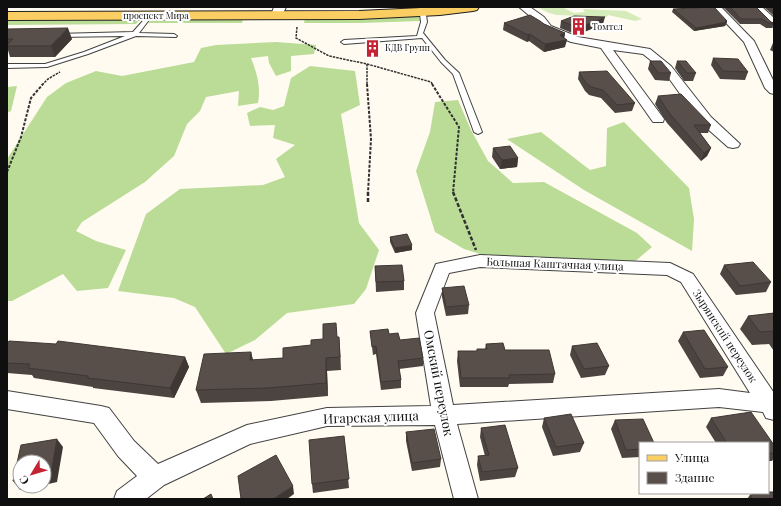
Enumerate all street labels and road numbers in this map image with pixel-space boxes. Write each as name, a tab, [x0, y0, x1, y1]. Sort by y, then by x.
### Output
street label: проспект Мира	[123, 9, 189, 21]
street label: Большая Каштачная улица	[486, 254, 624, 273]
street label: Зырянский переулок	[690, 286, 762, 386]
street label: Омский переулок	[421, 328, 458, 438]
street label: Игарская улица	[323, 406, 420, 427]

